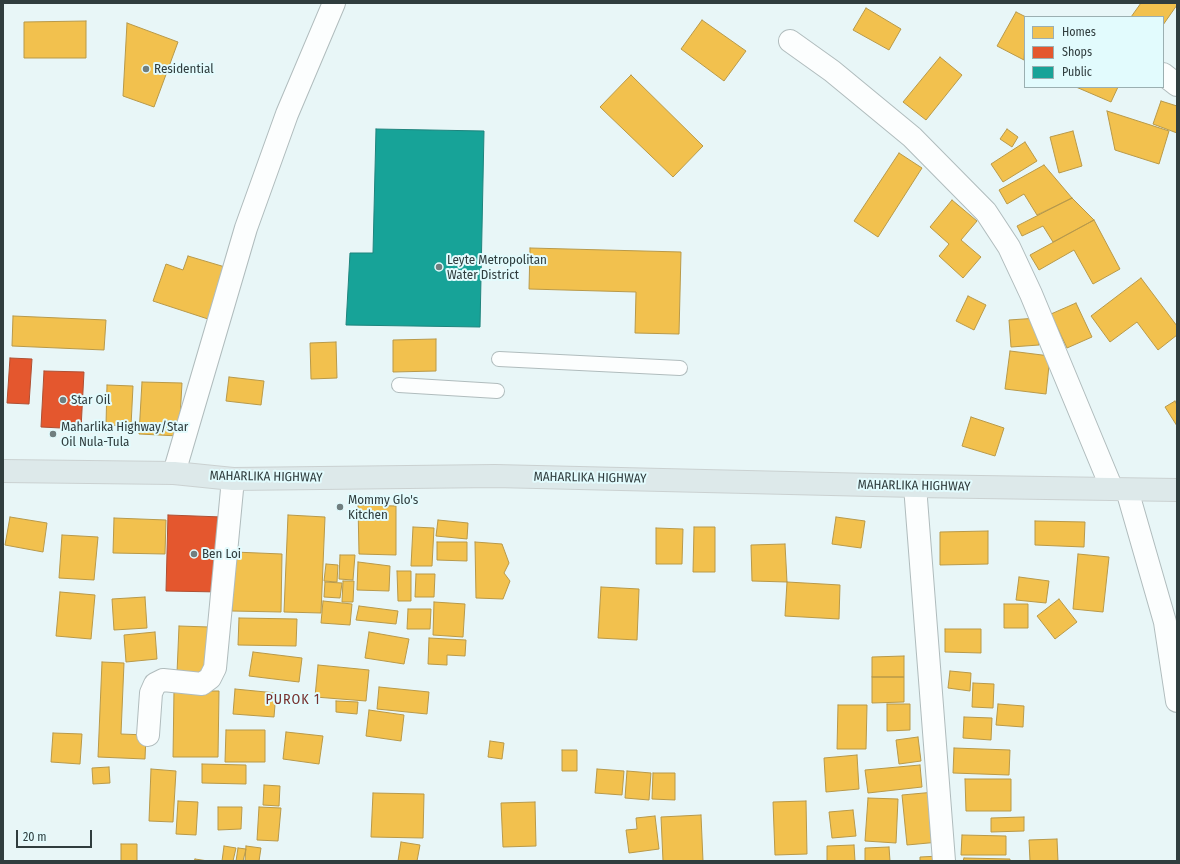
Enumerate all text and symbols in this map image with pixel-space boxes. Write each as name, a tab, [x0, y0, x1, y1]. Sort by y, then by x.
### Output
legend	[1024, 16, 1164, 88]
text: Homes	[1062, 25, 1096, 39]
text: Shops	[1062, 45, 1092, 59]
place label: Residential	[154, 61, 214, 77]
marker: Residential	[141, 64, 151, 74]
text: Public	[1062, 65, 1092, 79]
place label: Leyte Metropolitan Water District	[447, 252, 547, 283]
marker: Leyte Metropolitan Water District	[434, 262, 444, 272]
place label: Star Oil	[71, 392, 110, 408]
marker: Star Oil	[58, 395, 68, 405]
place label: Maharlika Highway/Star Oil Nula-Tula	[61, 419, 188, 450]
marker: Maharlika Highway/Star Oil Nula-Tula	[48, 429, 58, 439]
street label: MAHARLIKA HIGHWAY	[209, 468, 323, 486]
street label: MAHARLIKA HIGHWAY	[533, 469, 647, 487]
street label: MAHARLIKA HIGHWAY	[857, 477, 971, 495]
place label: Mommy Glo's Kitchen	[348, 492, 418, 523]
marker: Mommy Glo's Kitchen	[335, 502, 345, 512]
place label: Ben Loi	[202, 546, 241, 562]
marker: Ben Loi	[189, 549, 199, 559]
district label: PUROK 1	[265, 692, 321, 708]
scale bar	[18, 822, 94, 848]
text: 20 m	[23, 830, 47, 844]

